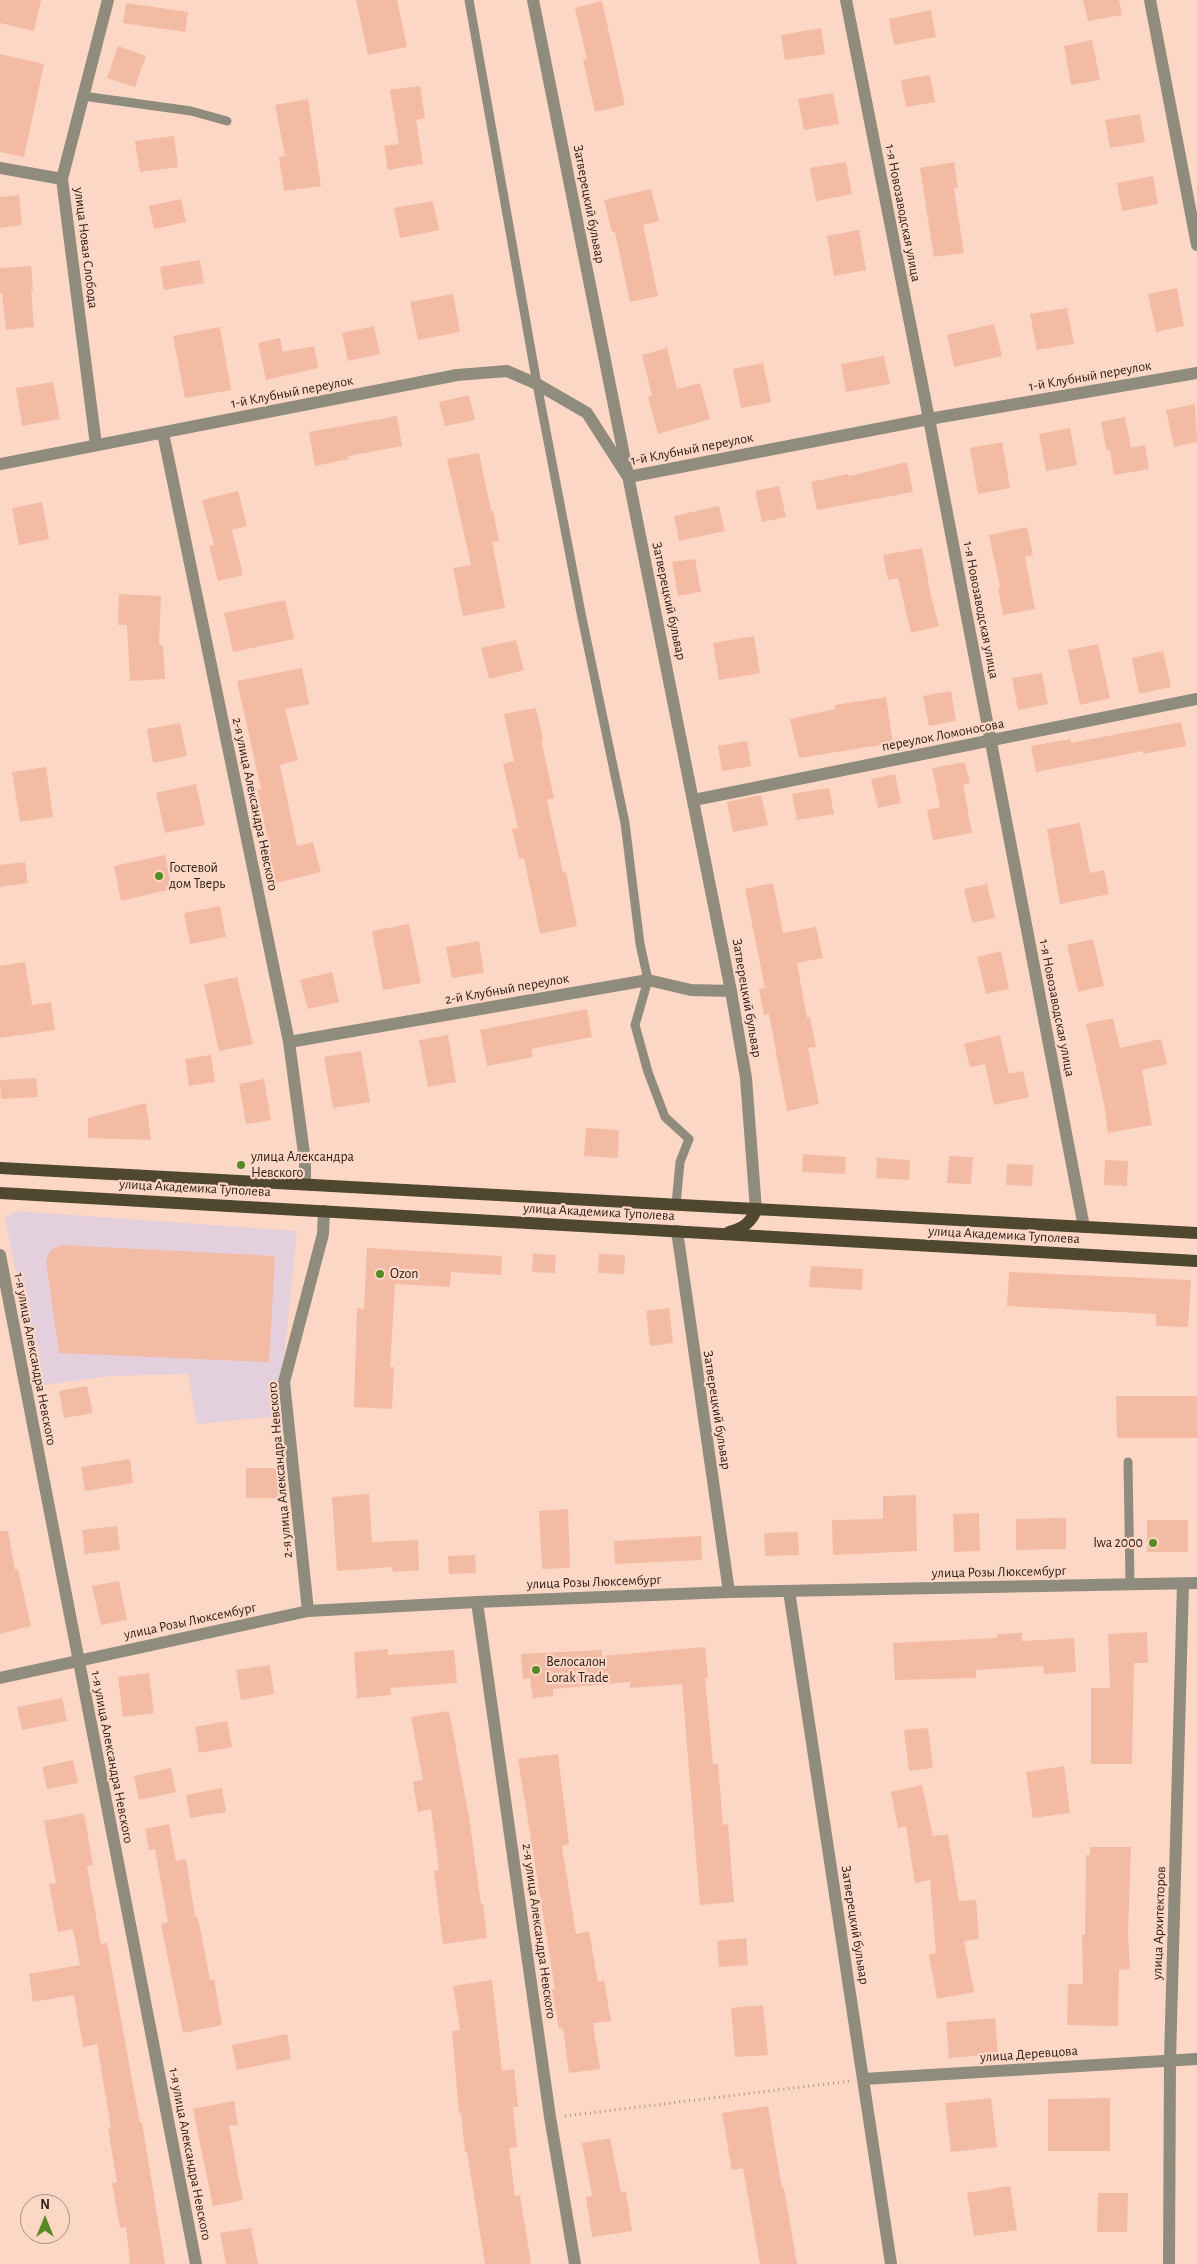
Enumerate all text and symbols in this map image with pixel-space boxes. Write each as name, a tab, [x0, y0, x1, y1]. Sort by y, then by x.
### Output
street label: Затверецкий бульвар	[569, 143, 609, 265]
street label: 1-я Новозаводская улица	[881, 143, 925, 283]
street label: улица Новая Слобода	[70, 187, 102, 309]
street label: 1-й Клубный переулок	[1027, 357, 1153, 395]
street label: 1-й Клубный переулок	[229, 372, 355, 412]
street label: 1-й Клубный переулок	[629, 429, 755, 469]
street label: Затверецкий бульвар	[648, 540, 690, 662]
street label: 1-я Новозаводская улица	[959, 540, 1003, 680]
street label: переулок Ломоносова	[880, 715, 1006, 755]
street label: 2-я улица Александра Невского	[228, 716, 282, 892]
place label: Гостевой дом Тверь	[169, 860, 225, 892]
marker: Гостевой дом Тверь	[153, 870, 165, 882]
street label: Затверецкий бульвар	[728, 937, 766, 1059]
street label: 1-я Новозаводская улица	[1035, 938, 1079, 1078]
street label: 2-й Клубный переулок	[444, 970, 570, 1008]
place label: улица Александра Невского	[251, 1149, 354, 1182]
marker: улица Александра Невского	[235, 1159, 247, 1171]
street label: улица Академика Туполева	[119, 1176, 271, 1200]
street label: улица Академика Туполева	[523, 1200, 675, 1224]
street label: улица Академика Туполева	[928, 1223, 1080, 1247]
place label: Ozon	[390, 1266, 418, 1282]
marker: Ozon	[374, 1268, 386, 1280]
street label: 1-я улица Александра Невского	[10, 1271, 60, 1447]
street label: Затверецкий бульвар	[699, 1349, 735, 1471]
street label: 2-я улица Александра Невского	[264, 1381, 296, 1559]
place label: Iwa 2000	[1093, 1535, 1143, 1551]
marker: Iwa 2000	[1147, 1537, 1159, 1549]
street label: улица Розы Люксембург	[932, 1562, 1066, 1582]
street label: улица Розы Люксембург	[527, 1571, 661, 1593]
street label: улица Розы Люксембург	[122, 1599, 258, 1643]
place label: Велосалон Lorak Trade	[546, 1654, 608, 1686]
marker: Велосалон Lorak Trade	[530, 1664, 542, 1676]
street label: 1-я улица Александра Невского	[87, 1669, 137, 1845]
street label: 2-я улица Александра Невского	[518, 1842, 560, 2020]
street label: Затверецкий бульвар	[837, 1864, 873, 1986]
street label: улица Архитекторов	[1149, 1866, 1169, 1980]
street label: улица Деревцова	[979, 2042, 1079, 2066]
street label: 1-я улица Александра Невского	[165, 2066, 215, 2242]
north arrow	[20, 2194, 70, 2244]
text: N	[40, 2198, 50, 2212]

